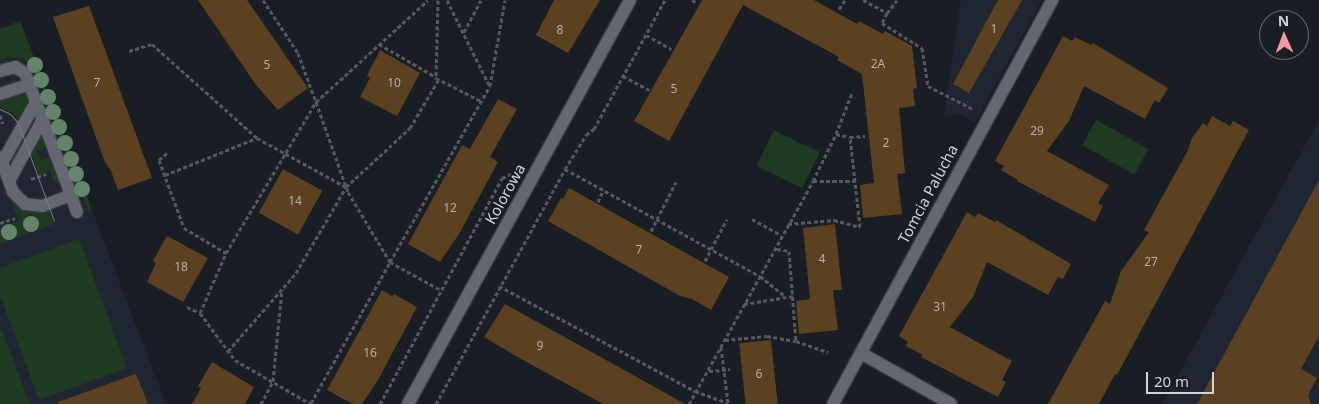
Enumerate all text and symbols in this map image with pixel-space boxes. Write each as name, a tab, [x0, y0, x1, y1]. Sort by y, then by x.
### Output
north arrow	[1259, 10, 1309, 60]
text: N	[1277, 11, 1290, 30]
house number: 1	[991, 22, 997, 36]
house number: 8	[557, 23, 563, 37]
house number: 2A	[871, 57, 885, 71]
house number: 5	[264, 58, 270, 72]
house number: 7	[94, 76, 100, 90]
house number: 10	[387, 76, 401, 90]
house number: 5	[671, 82, 677, 96]
house number: 29	[1030, 124, 1044, 138]
house number: 2	[883, 136, 889, 150]
street label: Tomcia Palucha	[894, 142, 962, 246]
street label: Kolorowa	[481, 161, 529, 227]
house number: 14	[288, 194, 302, 208]
house number: 12	[443, 201, 457, 215]
house number: 7	[636, 243, 642, 257]
house number: 4	[819, 252, 825, 266]
house number: 27	[1144, 255, 1158, 269]
house number: 18	[174, 260, 188, 274]
house number: 31	[933, 300, 947, 314]
house number: 9	[537, 339, 543, 353]
house number: 16	[363, 346, 377, 360]
scale bar	[1149, 362, 1216, 394]
house number: 6	[756, 367, 762, 381]
text: 20 m	[1154, 371, 1189, 391]

